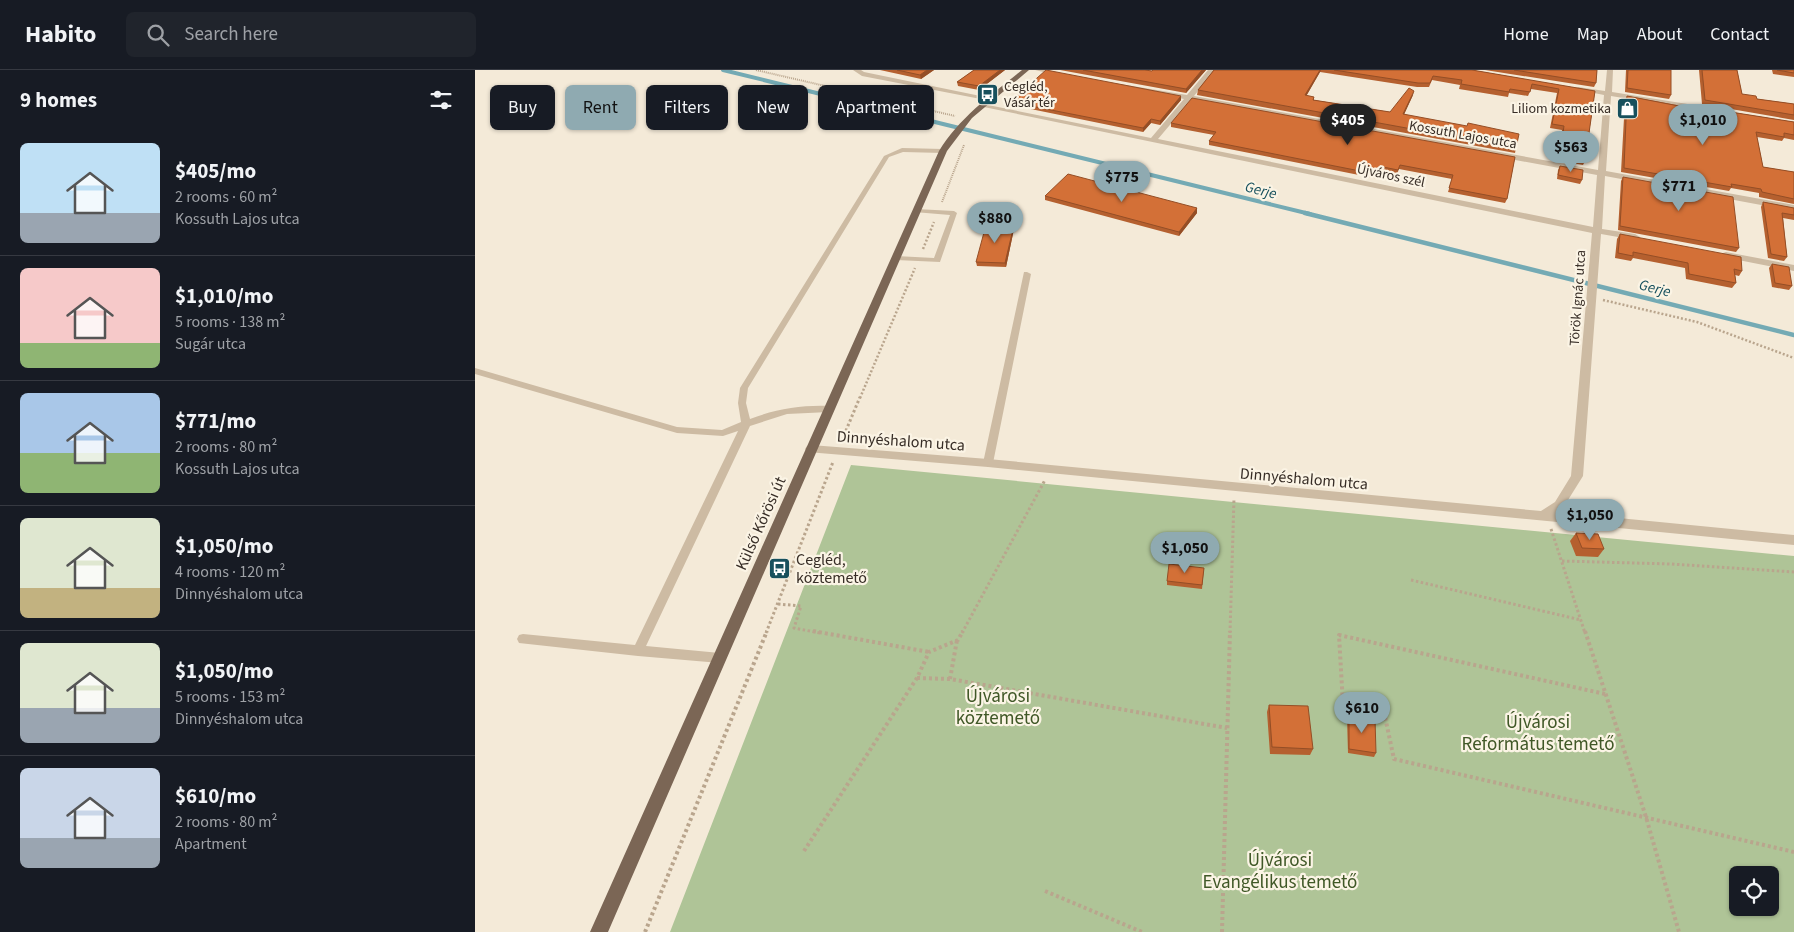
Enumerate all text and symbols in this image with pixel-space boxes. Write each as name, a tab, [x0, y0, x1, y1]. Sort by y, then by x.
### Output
search box	[126, 12, 476, 57]
text: Habito	[25, 17, 96, 52]
icon: search	[144, 21, 172, 49]
text: Search here	[184, 21, 278, 48]
text: Home	[1503, 22, 1549, 47]
text: Map	[1577, 22, 1609, 47]
text: About	[1637, 22, 1682, 47]
text: Contact	[1710, 22, 1769, 47]
place label: Cegléd, Vásár tér	[1004, 77, 1055, 113]
bus stop icon: Cegléd, Vásár tér	[976, 82, 1000, 106]
text: 9 homes	[20, 85, 97, 115]
chip: Buy	[490, 85, 555, 130]
chip: Rent	[565, 85, 636, 130]
chip: Filters	[646, 85, 728, 130]
chip: New	[738, 85, 808, 130]
chip: Apartment	[818, 85, 934, 130]
icon: filters	[427, 86, 455, 114]
shop icon: Liliom kozmetika	[1615, 96, 1639, 120]
place label: Liliom kozmetika	[1511, 99, 1611, 119]
pin: $405	[1318, 104, 1378, 146]
pin: $1,010	[1662, 104, 1744, 146]
text: $405	[1331, 109, 1365, 131]
text: $1,010	[1679, 109, 1727, 131]
street label: Kossuth Lajos utca	[1407, 116, 1518, 154]
pin: $563	[1541, 131, 1601, 173]
text: $563	[1554, 136, 1588, 158]
text: $405/mo	[175, 156, 256, 186]
street label: Újváros szél	[1355, 159, 1427, 193]
pin: $775	[1092, 160, 1152, 203]
icon: home	[60, 163, 120, 223]
text: $775	[1105, 166, 1139, 188]
pin: $771	[1649, 170, 1709, 212]
text: $771	[1662, 175, 1696, 197]
water label: Gerje	[1243, 176, 1279, 205]
text: 2 rooms · 60 m²	[175, 186, 277, 208]
pin: $880	[965, 202, 1025, 244]
text: $880	[978, 207, 1012, 229]
text: Kossuth Lajos utca	[175, 208, 300, 230]
street label: Török Ignác utca	[1565, 249, 1591, 347]
water label: Gerje	[1637, 274, 1673, 303]
text: $1,010/mo	[175, 281, 274, 311]
icon: home	[60, 288, 120, 348]
text: 5 rooms · 138 m²	[175, 311, 285, 333]
text: Sugár utca	[175, 333, 246, 355]
text: $771/mo	[175, 406, 256, 436]
icon: home	[60, 413, 120, 473]
street label: Dinnyéshalom utca	[836, 426, 966, 456]
text: 2 rooms · 80 m²	[175, 436, 277, 458]
text: Kossuth Lajos utca	[175, 458, 300, 480]
street label: Dinnyéshalom utca	[1239, 462, 1369, 496]
street label: Külső Kőrösi út	[730, 473, 792, 574]
pin: $1,050	[1549, 498, 1631, 541]
text: $1,050	[1566, 504, 1614, 526]
text: $1,050/mo	[175, 531, 274, 561]
pin: $1,050	[1144, 532, 1226, 574]
text: $1,050	[1161, 537, 1209, 559]
icon: home	[60, 538, 120, 598]
place label: Cegléd, köztemető	[796, 549, 867, 589]
bus stop icon: Cegléd, köztemető	[768, 556, 792, 580]
text: 4 rooms · 120 m²	[175, 561, 285, 583]
text: Dinnyéshalom utca	[175, 583, 303, 605]
text: $1,050/mo	[175, 656, 274, 686]
icon: home	[60, 663, 120, 723]
park label: Újvárosi köztemető	[956, 683, 1040, 732]
text: 5 rooms · 153 m²	[175, 686, 285, 708]
pin: $610	[1332, 692, 1392, 734]
text: $610	[1345, 697, 1379, 719]
text: Dinnyéshalom utca	[175, 708, 303, 730]
park label: Újvárosi Református temető	[1462, 709, 1614, 758]
text: $610/mo	[175, 781, 256, 811]
icon: home	[60, 788, 120, 848]
text: 2 rooms · 80 m²	[175, 811, 277, 833]
text: Apartment	[175, 833, 247, 855]
park label: Újvárosi Evangélikus temető	[1203, 847, 1357, 896]
map controls	[1729, 866, 1779, 916]
button: locate	[1729, 866, 1779, 916]

